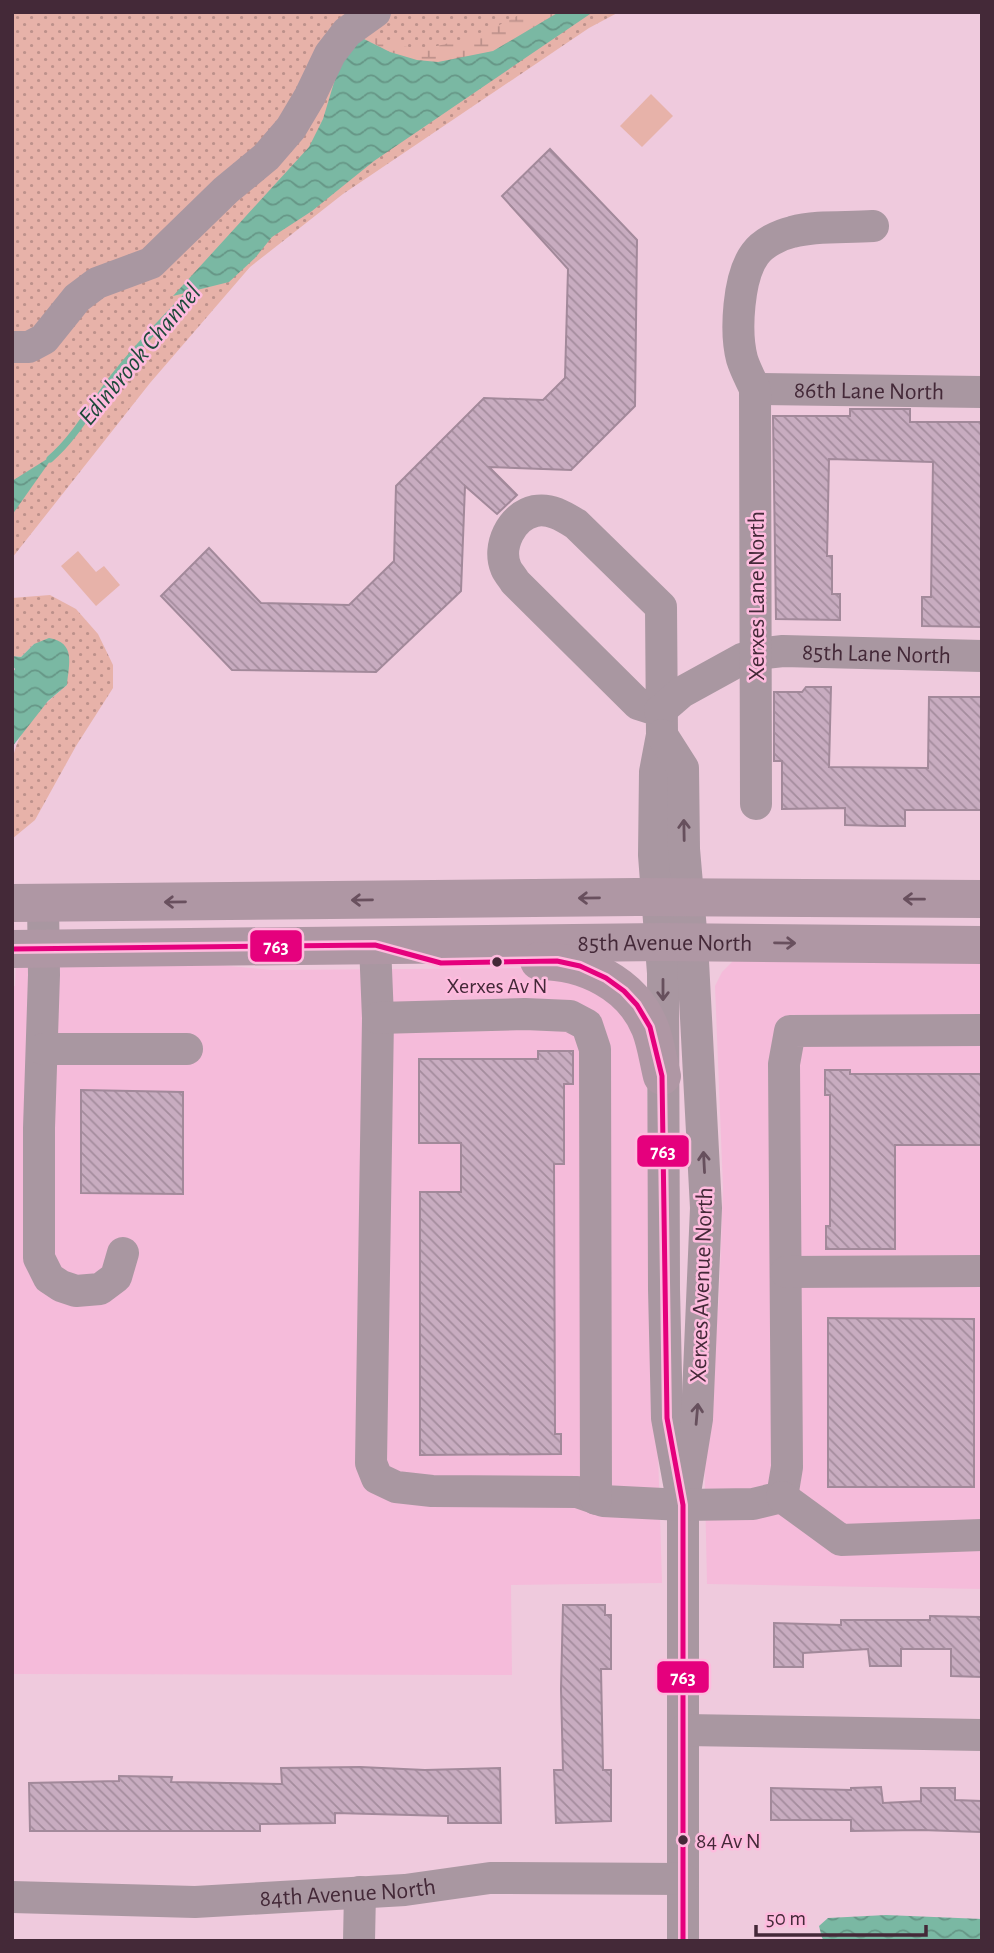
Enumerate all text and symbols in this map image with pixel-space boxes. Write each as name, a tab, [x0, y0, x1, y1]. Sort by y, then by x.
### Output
water label: Edinbrook Channel	[74, 279, 206, 430]
street label: 86th Lane North	[794, 379, 944, 404]
street label: Xerxes Lane North	[745, 511, 769, 681]
street label: 85th Lane North	[802, 640, 951, 668]
one-way arrow	[677, 818, 691, 841]
one-way arrow	[578, 891, 601, 905]
one-way arrow	[902, 892, 925, 906]
one-way arrow	[351, 893, 374, 907]
one-way arrow	[163, 895, 186, 909]
line badge: 763	[249, 929, 303, 963]
street label: 85th Avenue North	[577, 931, 753, 956]
one-way arrow	[773, 936, 796, 950]
text: 763	[263, 938, 289, 957]
marker: Xerxes Av N	[490, 955, 504, 969]
place label: Xerxes Av N	[446, 975, 548, 997]
one-way arrow	[656, 978, 670, 1001]
line badge: 763	[636, 1134, 690, 1168]
text: 763	[650, 1143, 676, 1162]
one-way arrow	[697, 1151, 710, 1174]
street label: Xerxes Avenue North	[687, 1187, 717, 1383]
one-way arrow	[691, 1403, 704, 1425]
line badge: 763	[656, 1660, 710, 1694]
text: 763	[670, 1669, 696, 1688]
place label: 84 Av N	[696, 1830, 761, 1852]
marker: 84 Av N	[676, 1833, 690, 1847]
street label: 84th Avenue North	[259, 1875, 437, 1911]
scale bar	[756, 1894, 926, 1938]
text: 50 m	[766, 1908, 806, 1929]

